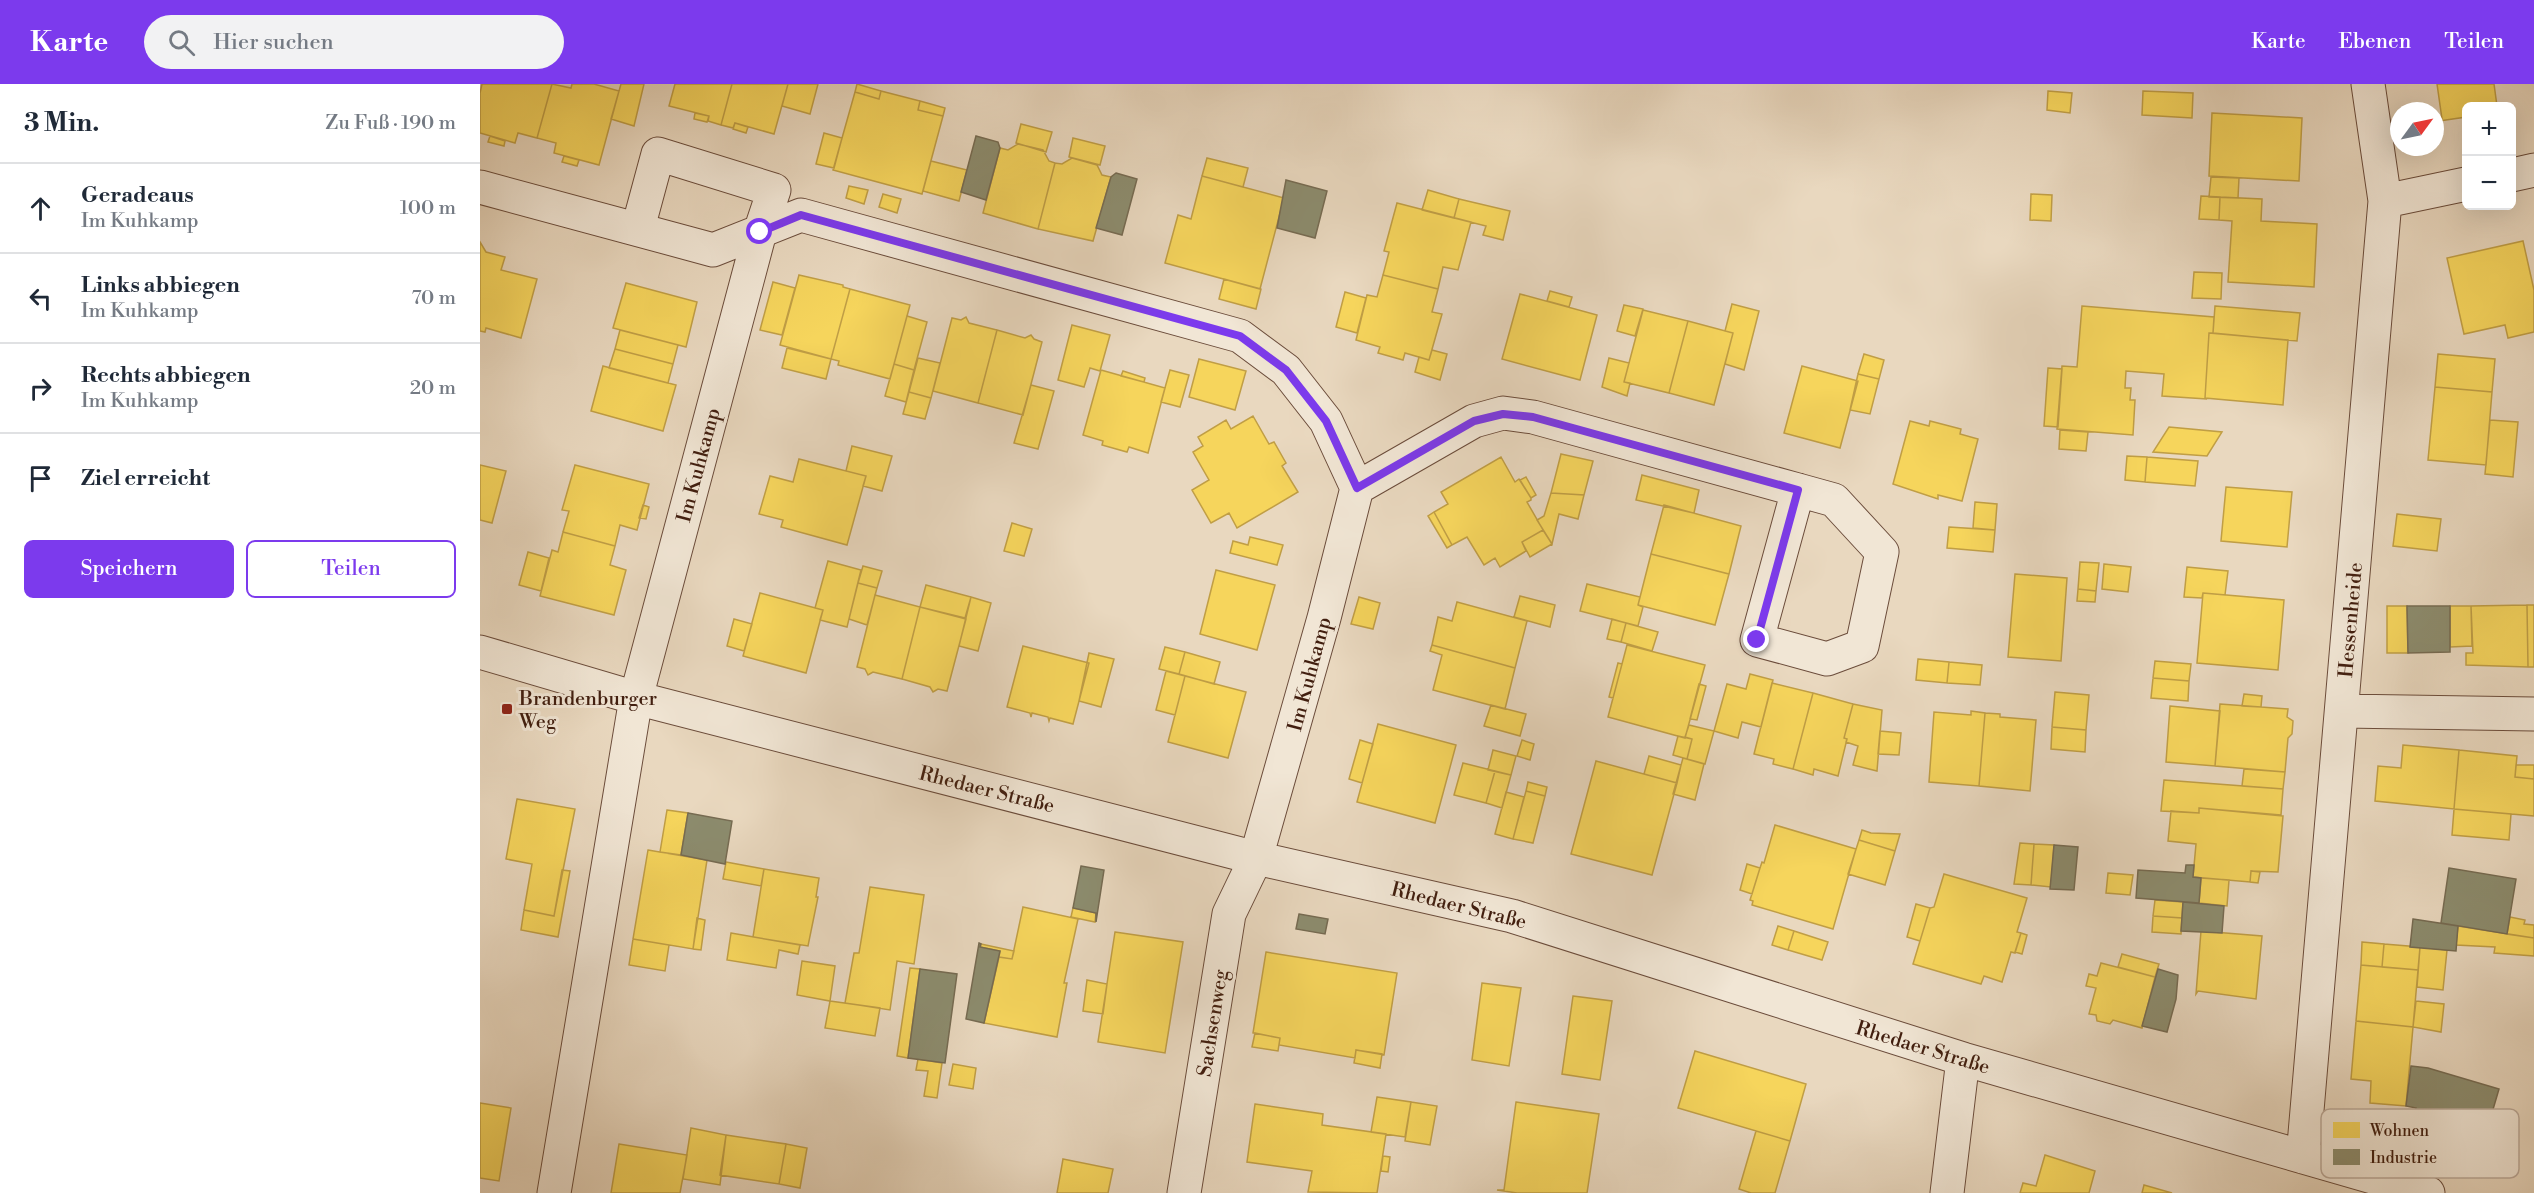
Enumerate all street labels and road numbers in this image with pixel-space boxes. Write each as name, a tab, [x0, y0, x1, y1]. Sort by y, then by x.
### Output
street label: Im Kuhkamp	[672, 405, 727, 525]
street label: Hessenheide	[2334, 561, 2369, 679]
street label: Im Kuhkamp	[1283, 614, 1338, 734]
street label: Rhedaer Straße	[916, 762, 1057, 819]
street label: Rhedaer Straße	[1388, 878, 1529, 935]
street label: Sachsenweg	[1193, 967, 1234, 1079]
street label: Rhedaer Straße	[1853, 1016, 1993, 1081]

